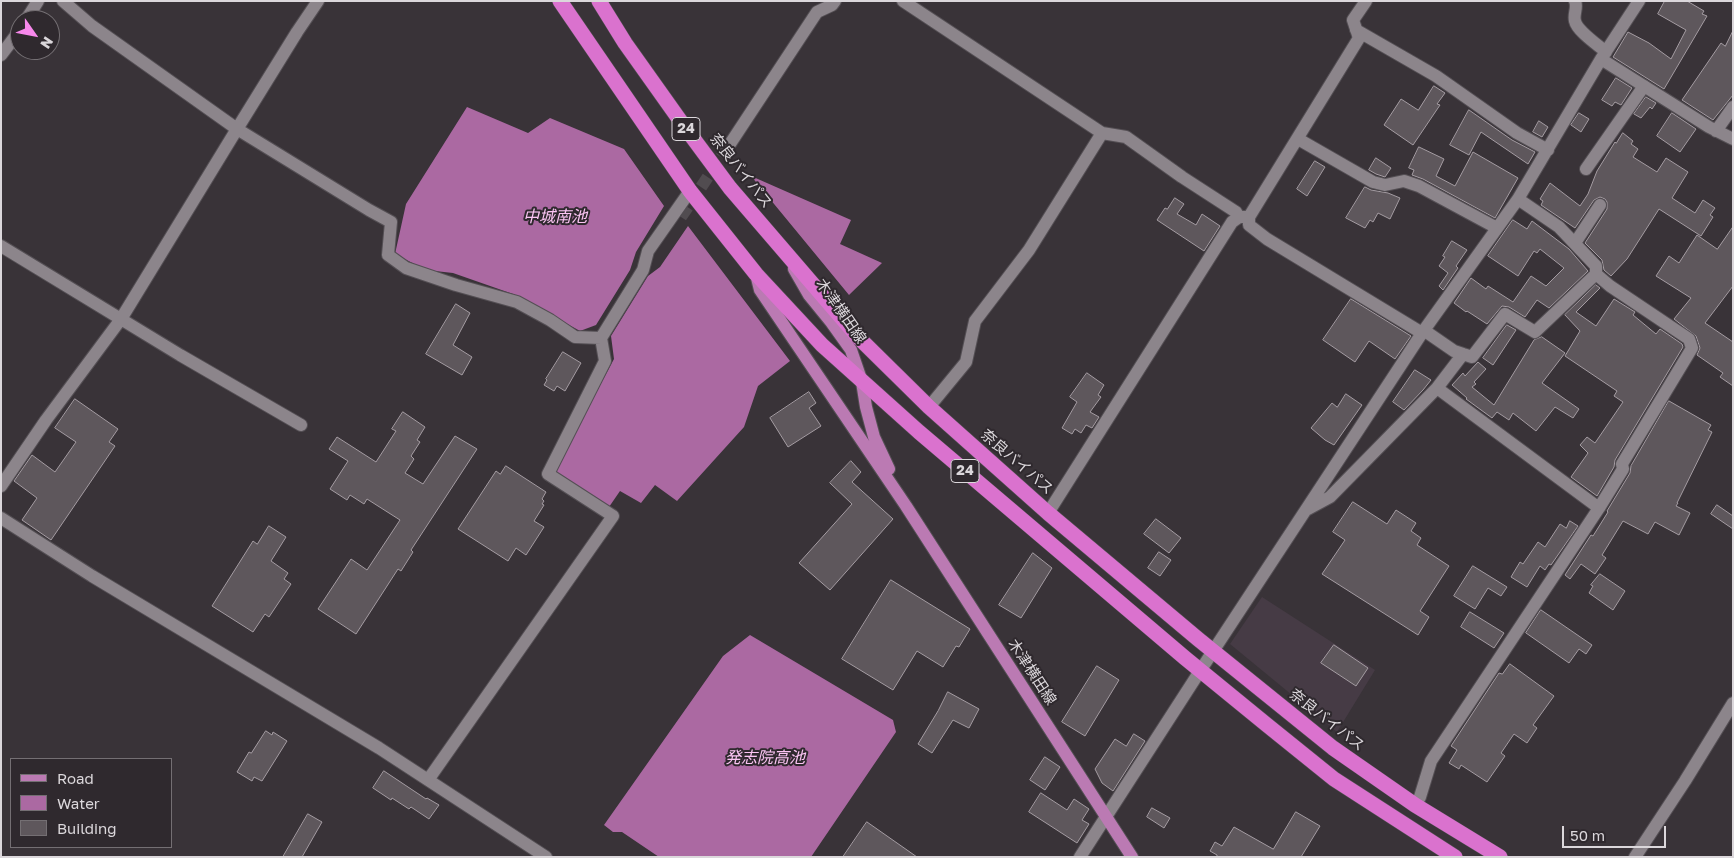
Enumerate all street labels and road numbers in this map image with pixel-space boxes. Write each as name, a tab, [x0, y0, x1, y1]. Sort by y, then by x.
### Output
road number: 24	[672, 118, 700, 140]
street label: 奈良バイパス	[706, 130, 776, 212]
street label: 木津横田線	[812, 275, 870, 347]
street label: 奈良バイパス	[977, 426, 1057, 498]
road number: 24	[951, 460, 979, 482]
street label: 木津横田線	[1004, 636, 1060, 708]
street label: 奈良バイパス	[1286, 685, 1368, 755]

